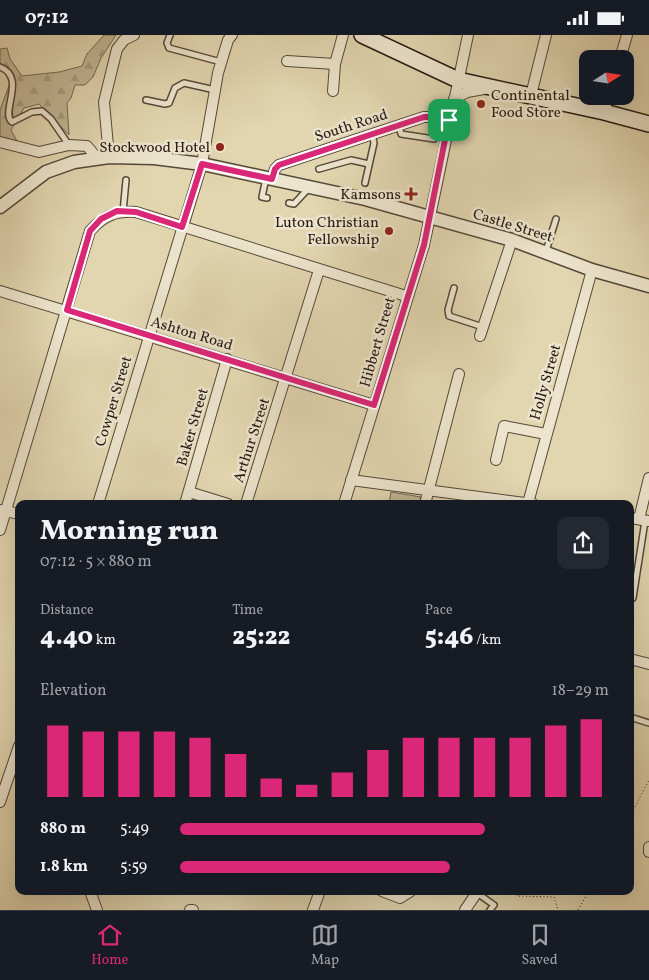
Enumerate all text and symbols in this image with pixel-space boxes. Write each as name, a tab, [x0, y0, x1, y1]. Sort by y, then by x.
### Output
text: 07:12	[25, 5, 69, 31]
north arrow	[579, 50, 634, 105]
map controls	[579, 50, 634, 105]
place label: Continental Food Store	[491, 86, 570, 124]
marker: Continental Food Store	[475, 98, 487, 110]
pin	[428, 99, 470, 141]
street label: South Road	[312, 105, 391, 148]
icon: arrive	[435, 106, 463, 134]
place label: Stockwood Hotel	[99, 138, 210, 159]
marker: Stockwood Hotel	[214, 141, 226, 153]
place label: Kamsons	[340, 185, 401, 206]
marker: Kamsons	[405, 188, 417, 200]
street label: Castle Street	[470, 204, 555, 249]
place label: Luton Christian Fellowship	[275, 213, 379, 251]
marker: Luton Christian Fellowship	[383, 225, 395, 237]
street label: Hibbert Street	[356, 295, 401, 390]
street label: Ashton Road	[148, 312, 235, 357]
street label: Holly Street	[526, 342, 567, 423]
street label: Cowper Street	[91, 354, 138, 449]
street label: Baker Street	[172, 386, 215, 469]
street label: Arthur Street	[229, 395, 276, 486]
text: Morning run	[40, 512, 218, 551]
button: share	[557, 517, 609, 569]
text: 07:12 · 5 × 880 m	[40, 551, 152, 573]
text: Distance	[40, 601, 94, 620]
text: Time	[232, 601, 263, 620]
text: Pace	[425, 601, 453, 620]
text: 4.40	[40, 620, 93, 655]
text: 25:22	[232, 620, 290, 655]
text: 5:46	[425, 620, 474, 655]
text: km	[93, 631, 116, 650]
text: /km	[474, 631, 501, 650]
text: Elevation	[40, 680, 107, 702]
text: 18–29 m	[552, 680, 609, 702]
text: 880 m	[40, 818, 86, 840]
text: 5:49	[120, 818, 149, 840]
text: 1.8 km	[40, 856, 88, 878]
text: 5:59	[120, 856, 147, 878]
tab: Home	[91, 921, 128, 970]
tab: Map	[311, 921, 339, 970]
tab: Saved	[522, 921, 558, 970]

